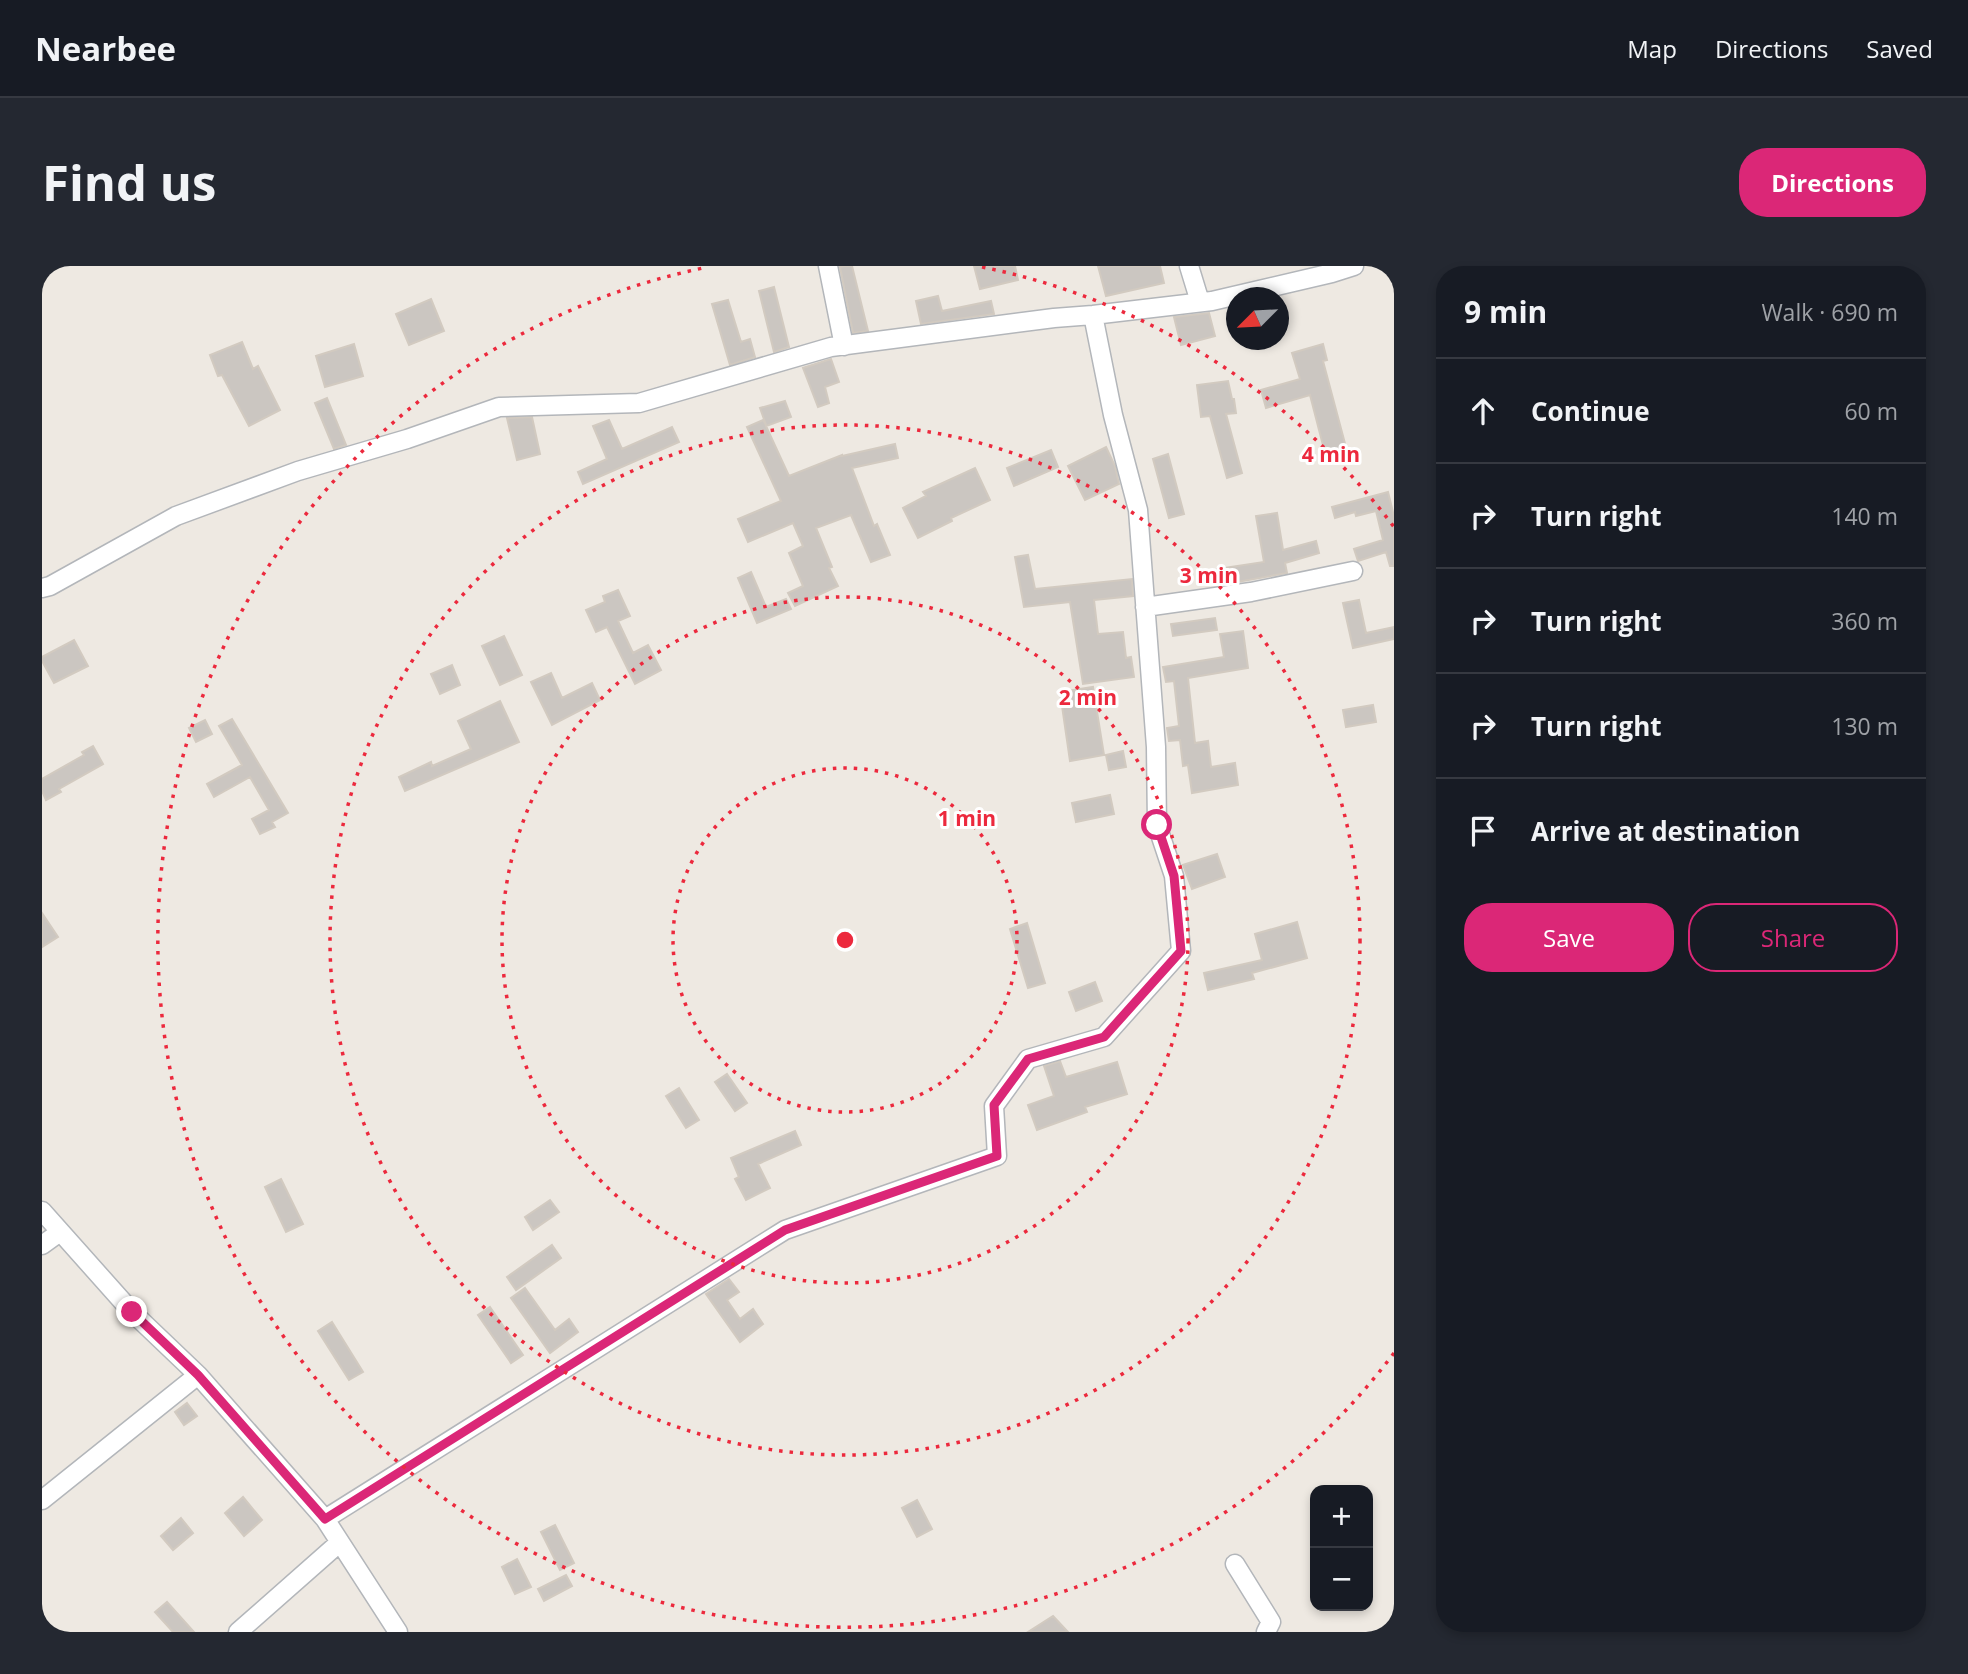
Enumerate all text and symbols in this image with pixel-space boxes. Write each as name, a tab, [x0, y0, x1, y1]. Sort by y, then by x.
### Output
text: Nearbee	[35, 26, 176, 71]
text: Map	[1627, 32, 1677, 65]
text: Directions	[1715, 32, 1828, 65]
text: Saved	[1866, 32, 1933, 65]
button: Directions	[1739, 148, 1926, 217]
text: Find us	[42, 149, 216, 215]
north arrow	[1226, 287, 1289, 350]
text: 9 min	[1464, 291, 1547, 332]
text: Walk · 690 m	[1761, 296, 1898, 328]
icon: ahead	[1464, 392, 1502, 430]
text: Continue	[1531, 393, 1650, 429]
text: 60 m	[1844, 395, 1898, 427]
text: 4 min	[1302, 440, 1360, 468]
icon: right	[1464, 497, 1502, 535]
text: Turn right	[1531, 498, 1662, 534]
text: 140 m	[1831, 500, 1898, 532]
text: 3 min	[1180, 561, 1238, 589]
icon: right	[1464, 602, 1502, 640]
text: Turn right	[1531, 603, 1662, 639]
text: 360 m	[1831, 605, 1898, 637]
text: 2 min	[1059, 683, 1117, 711]
icon: right	[1464, 707, 1502, 745]
text: Turn right	[1531, 708, 1662, 744]
text: 130 m	[1831, 710, 1898, 742]
text: 1 min	[938, 804, 996, 832]
route start	[1141, 809, 1172, 840]
icon: arrive	[1464, 812, 1502, 850]
text: Arrive at destination	[1531, 813, 1800, 849]
button: Save	[1464, 903, 1674, 972]
button: Share	[1688, 903, 1898, 972]
centre of rings	[833, 928, 857, 952]
route end	[116, 1296, 147, 1327]
map controls	[1310, 1485, 1373, 1611]
button: +	[1310, 1485, 1373, 1548]
button: −	[1310, 1548, 1373, 1611]

